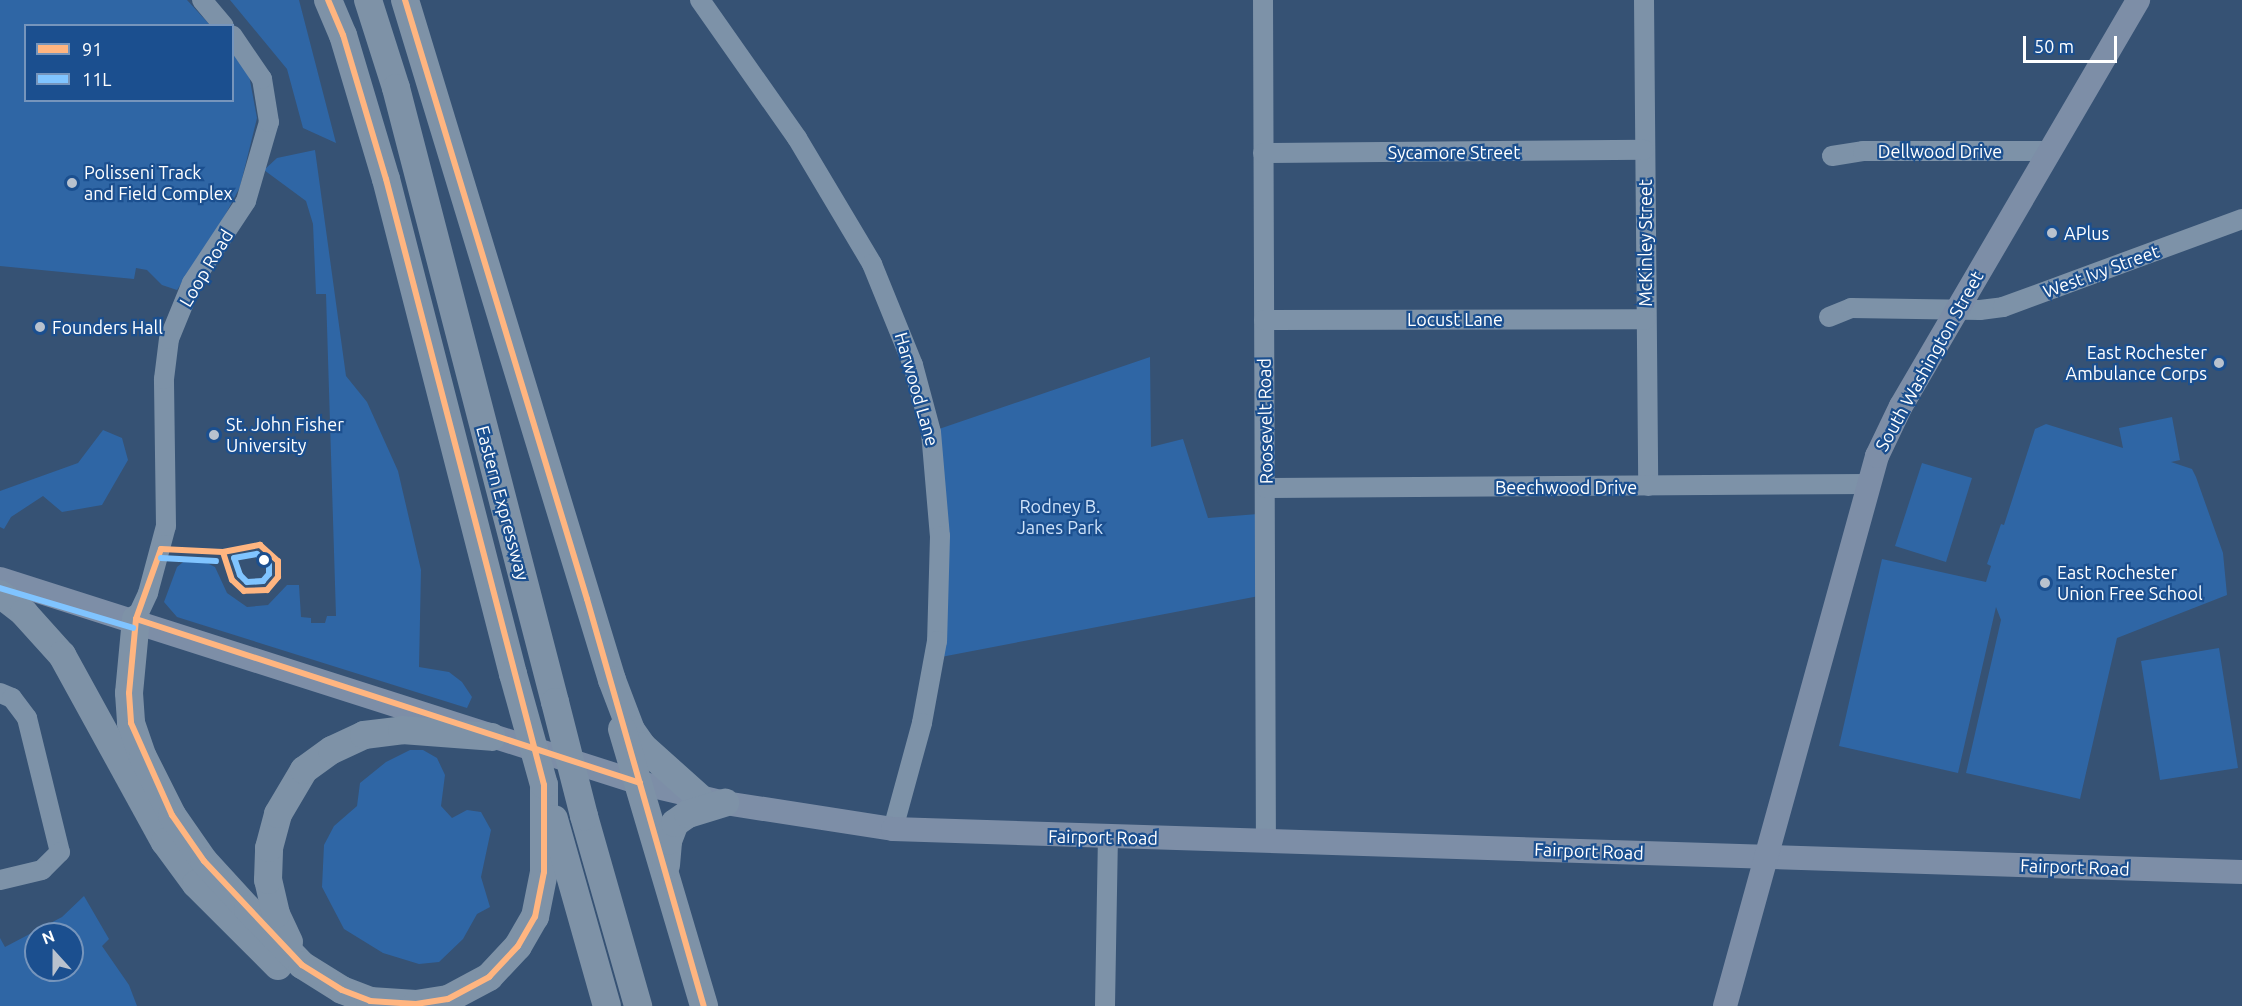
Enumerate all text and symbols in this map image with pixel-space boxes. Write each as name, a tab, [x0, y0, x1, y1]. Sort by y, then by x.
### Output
legend	[24, 24, 234, 102]
scale bar	[2026, 24, 2120, 62]
text: 50 m	[2034, 36, 2074, 56]
text: 91	[82, 39, 102, 59]
text: 11L	[82, 69, 111, 89]
street label: Dellwood Drive	[1878, 140, 2002, 162]
street label: Sycamore Street	[1388, 141, 1520, 163]
place label: Polisseni Track and Field Complex	[84, 162, 233, 204]
marker: Polisseni Track and Field Complex	[65, 176, 79, 190]
street label: McKinley Street	[1634, 179, 1656, 307]
place label: APlus	[2064, 222, 2109, 244]
street label: Loop Road	[175, 225, 237, 311]
marker: APlus	[2045, 226, 2059, 240]
street label: West Ivy Street	[2040, 240, 2162, 302]
street label: South Washington Street	[1870, 267, 1988, 455]
street label: Locust Lane	[1407, 308, 1503, 330]
place label: Founders Hall	[52, 316, 163, 338]
marker: Founders Hall	[33, 320, 47, 334]
street label: Harwood Lane	[890, 330, 944, 448]
place label: East Rochester Ambulance Corps	[2066, 342, 2207, 385]
marker: East Rochester Ambulance Corps	[2212, 356, 2226, 370]
street label: Roosevelt Road	[1253, 358, 1277, 484]
place label: St. John Fisher University	[226, 414, 344, 456]
street label: Eastern Expressway	[472, 423, 534, 583]
marker: St. John Fisher University	[207, 428, 221, 442]
street label: Beechwood Drive	[1495, 476, 1637, 498]
park label: Rodney B. Janes Park	[1017, 496, 1103, 538]
unlabelled marker	[258, 554, 270, 566]
place label: East Rochester Union Free School	[2057, 562, 2203, 604]
marker: East Rochester Union Free School	[2038, 576, 2052, 590]
street label: Fairport Road	[1048, 825, 1158, 849]
street label: Fairport Road	[1534, 838, 1644, 864]
street label: Fairport Road	[2020, 854, 2130, 880]
north arrow	[24, 922, 84, 982]
text: N	[39, 927, 57, 948]

